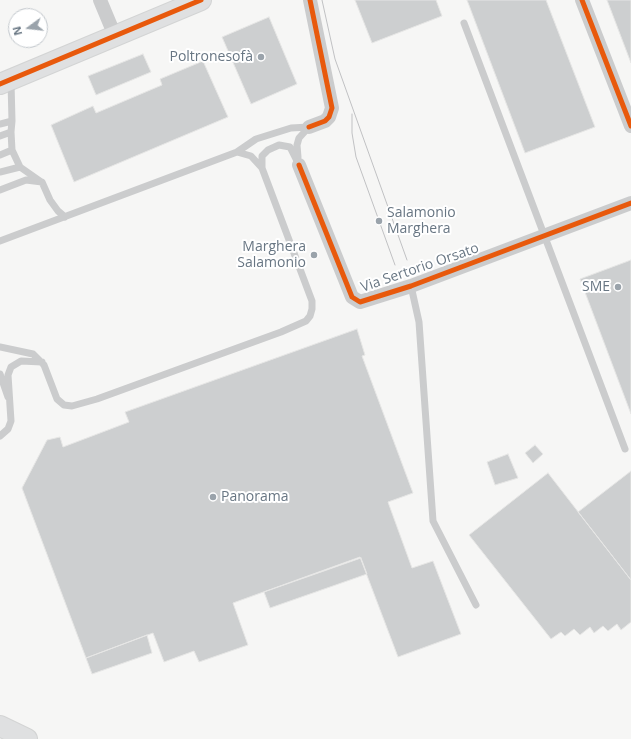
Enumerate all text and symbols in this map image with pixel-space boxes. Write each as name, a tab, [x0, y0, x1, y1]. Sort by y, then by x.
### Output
north arrow	[8, 8, 48, 48]
text: N	[8, 25, 25, 37]
place label: Poltronesofà	[169, 49, 253, 65]
marker: Poltronesofà	[256, 52, 266, 62]
place label: Salamonio Marghera	[387, 205, 456, 238]
marker: Salamonio Marghera	[374, 216, 384, 226]
place label: Marghera Salamonio	[237, 239, 306, 272]
street label: Via Sertorio Orsato	[359, 240, 481, 296]
marker: Marghera Salamonio	[309, 250, 319, 260]
place label: SME	[582, 279, 610, 295]
marker: SME	[613, 282, 623, 292]
place label: Panorama	[221, 489, 288, 505]
marker: Panorama	[208, 492, 218, 502]

